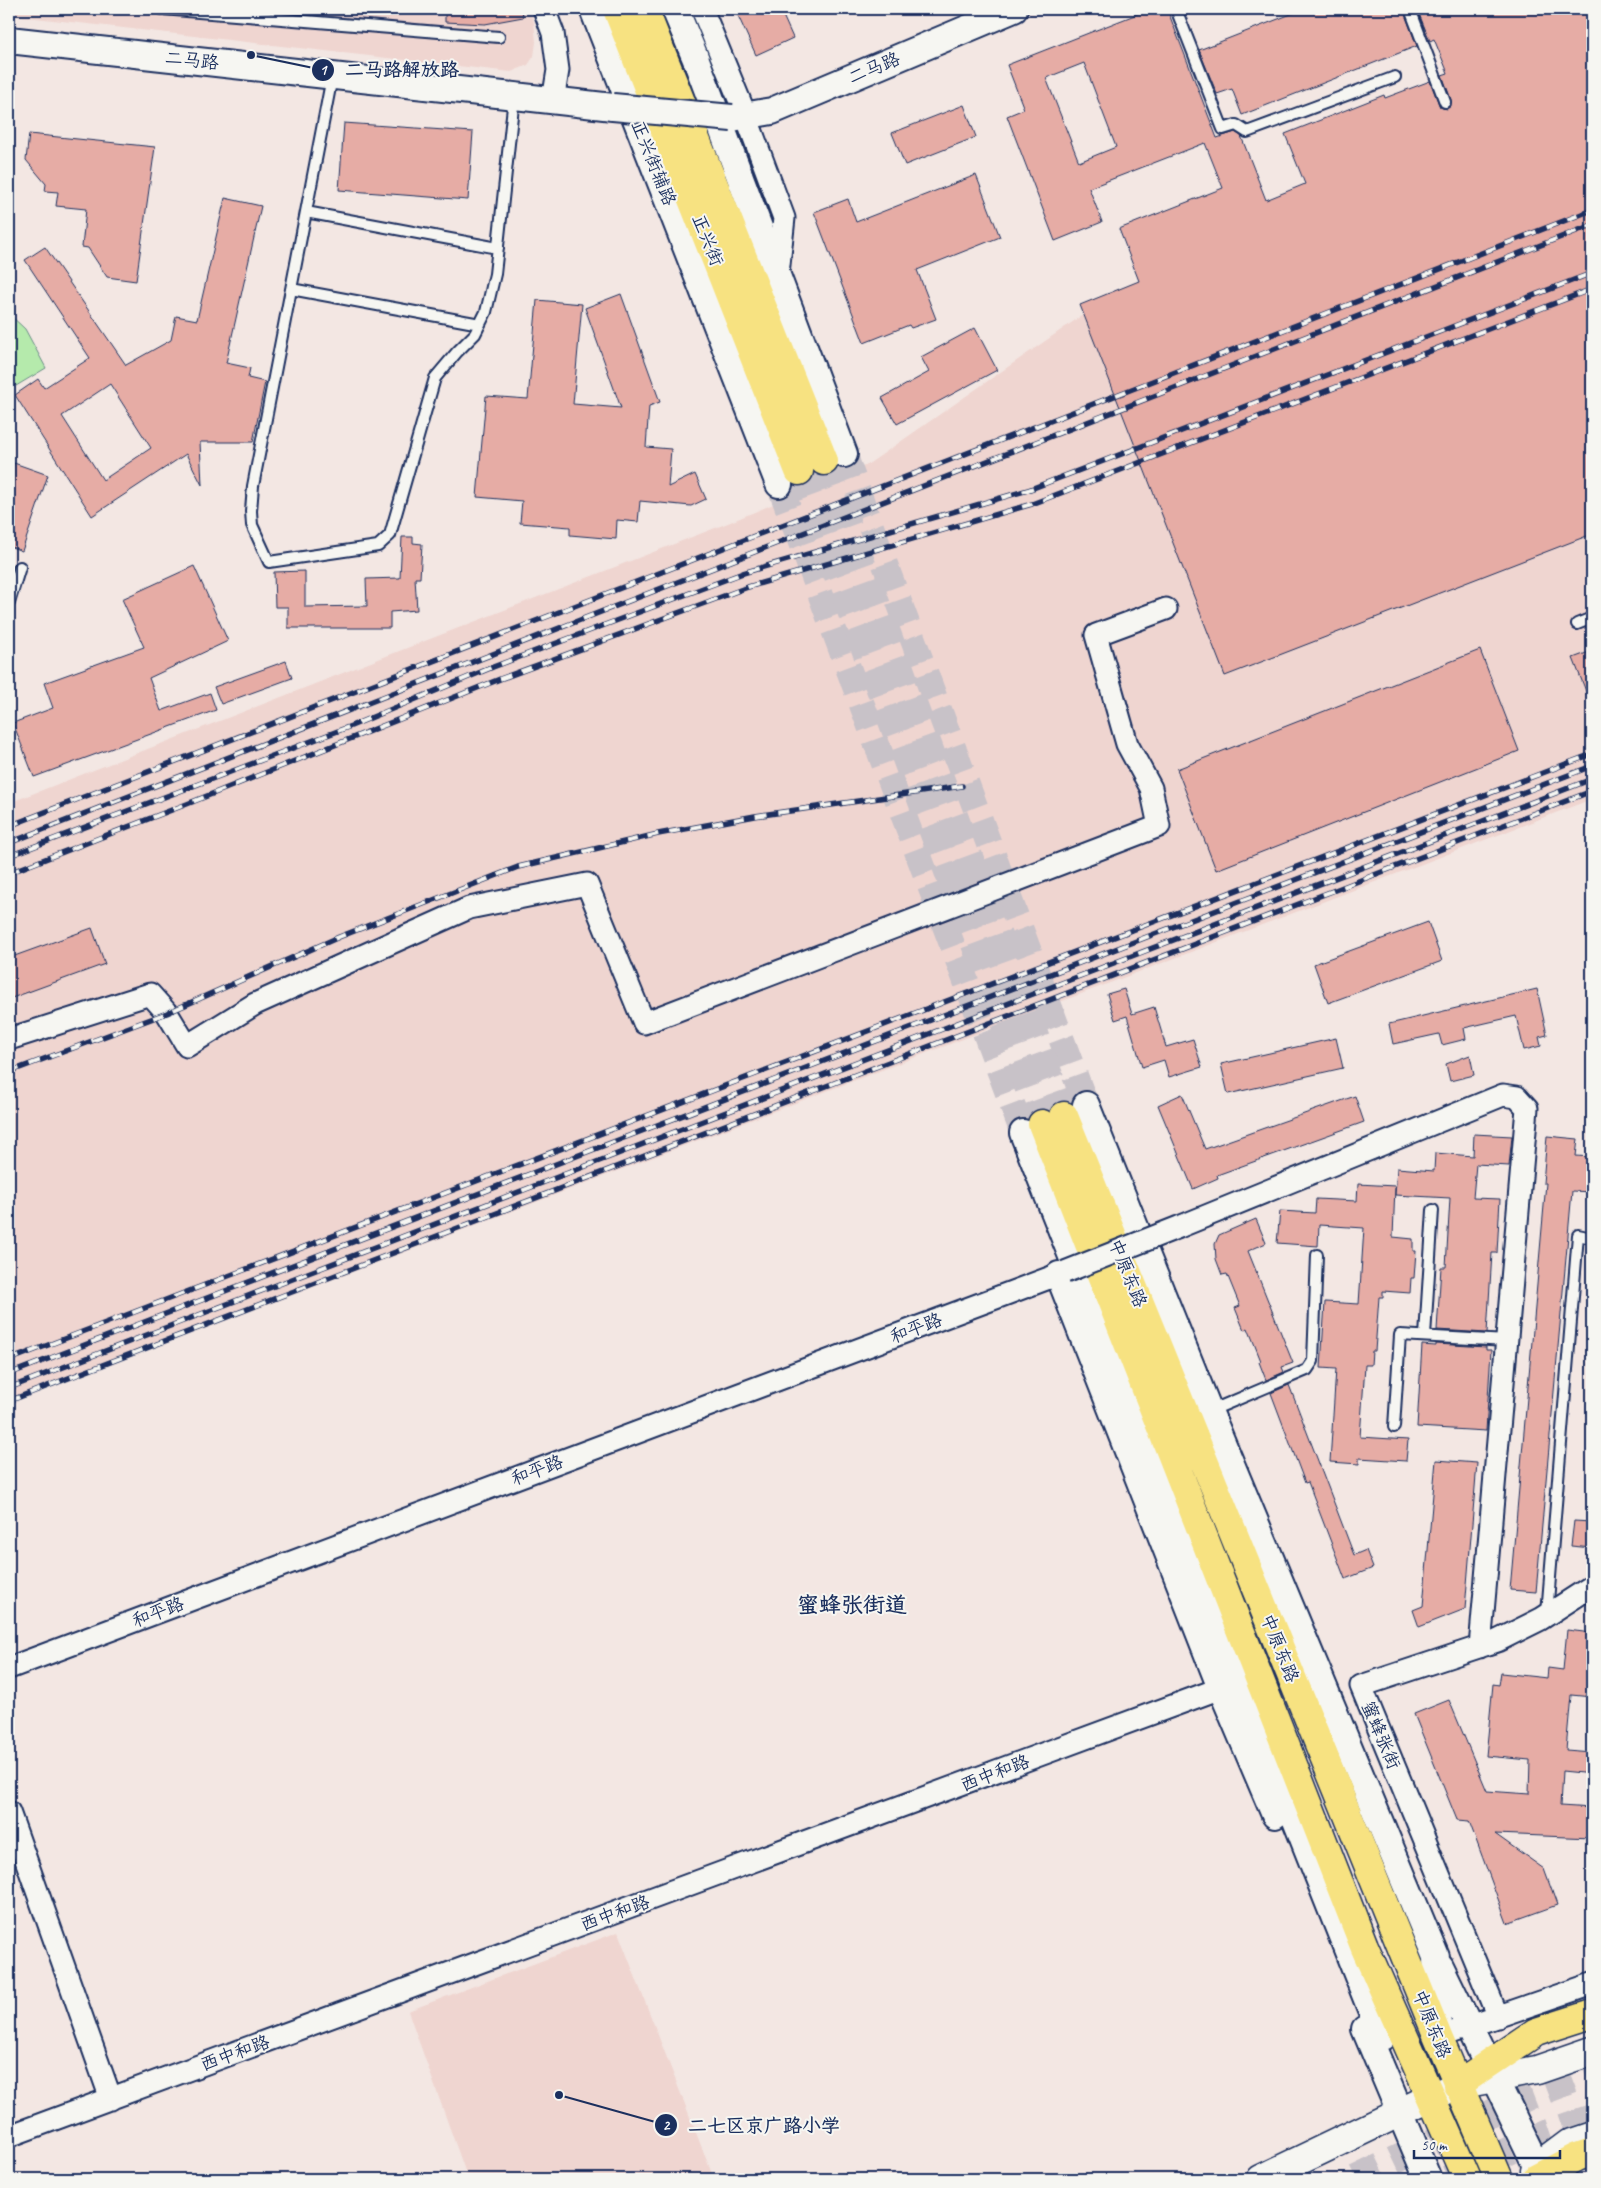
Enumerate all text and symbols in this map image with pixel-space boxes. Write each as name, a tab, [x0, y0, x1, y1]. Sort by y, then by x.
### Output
street label: 二马路	[164, 46, 220, 74]
street label: 二马路	[845, 47, 903, 89]
callout: 二马路解放路	[310, 53, 469, 87]
text: 二马路解放路	[345, 58, 459, 82]
text: 1	[320, 61, 329, 80]
street label: 正兴街辅路	[627, 117, 681, 209]
street label: 正兴街	[688, 211, 728, 269]
street label: 中原东路	[1104, 1236, 1152, 1310]
street label: 和平路	[887, 1308, 945, 1348]
street label: 和平路	[508, 1450, 566, 1490]
district label: 蜜蜂张街道	[797, 1591, 907, 1619]
street label: 和平路	[129, 1592, 187, 1632]
street label: 中原东路	[1256, 1611, 1304, 1685]
street label: 蜜蜂张街	[1357, 1698, 1405, 1772]
street label: 西中和路	[957, 1750, 1033, 1796]
street label: 西中和路	[577, 1890, 653, 1936]
street label: 中原东路	[1408, 1987, 1456, 2061]
street label: 西中和路	[197, 2030, 273, 2076]
callout: 二七区京广路小学	[653, 2108, 850, 2142]
text: 二七区京广路小学	[688, 2114, 840, 2138]
text: 2	[663, 2116, 671, 2135]
scale bar	[1414, 2128, 1560, 2160]
text: 50 m	[1421, 2136, 1448, 2155]

